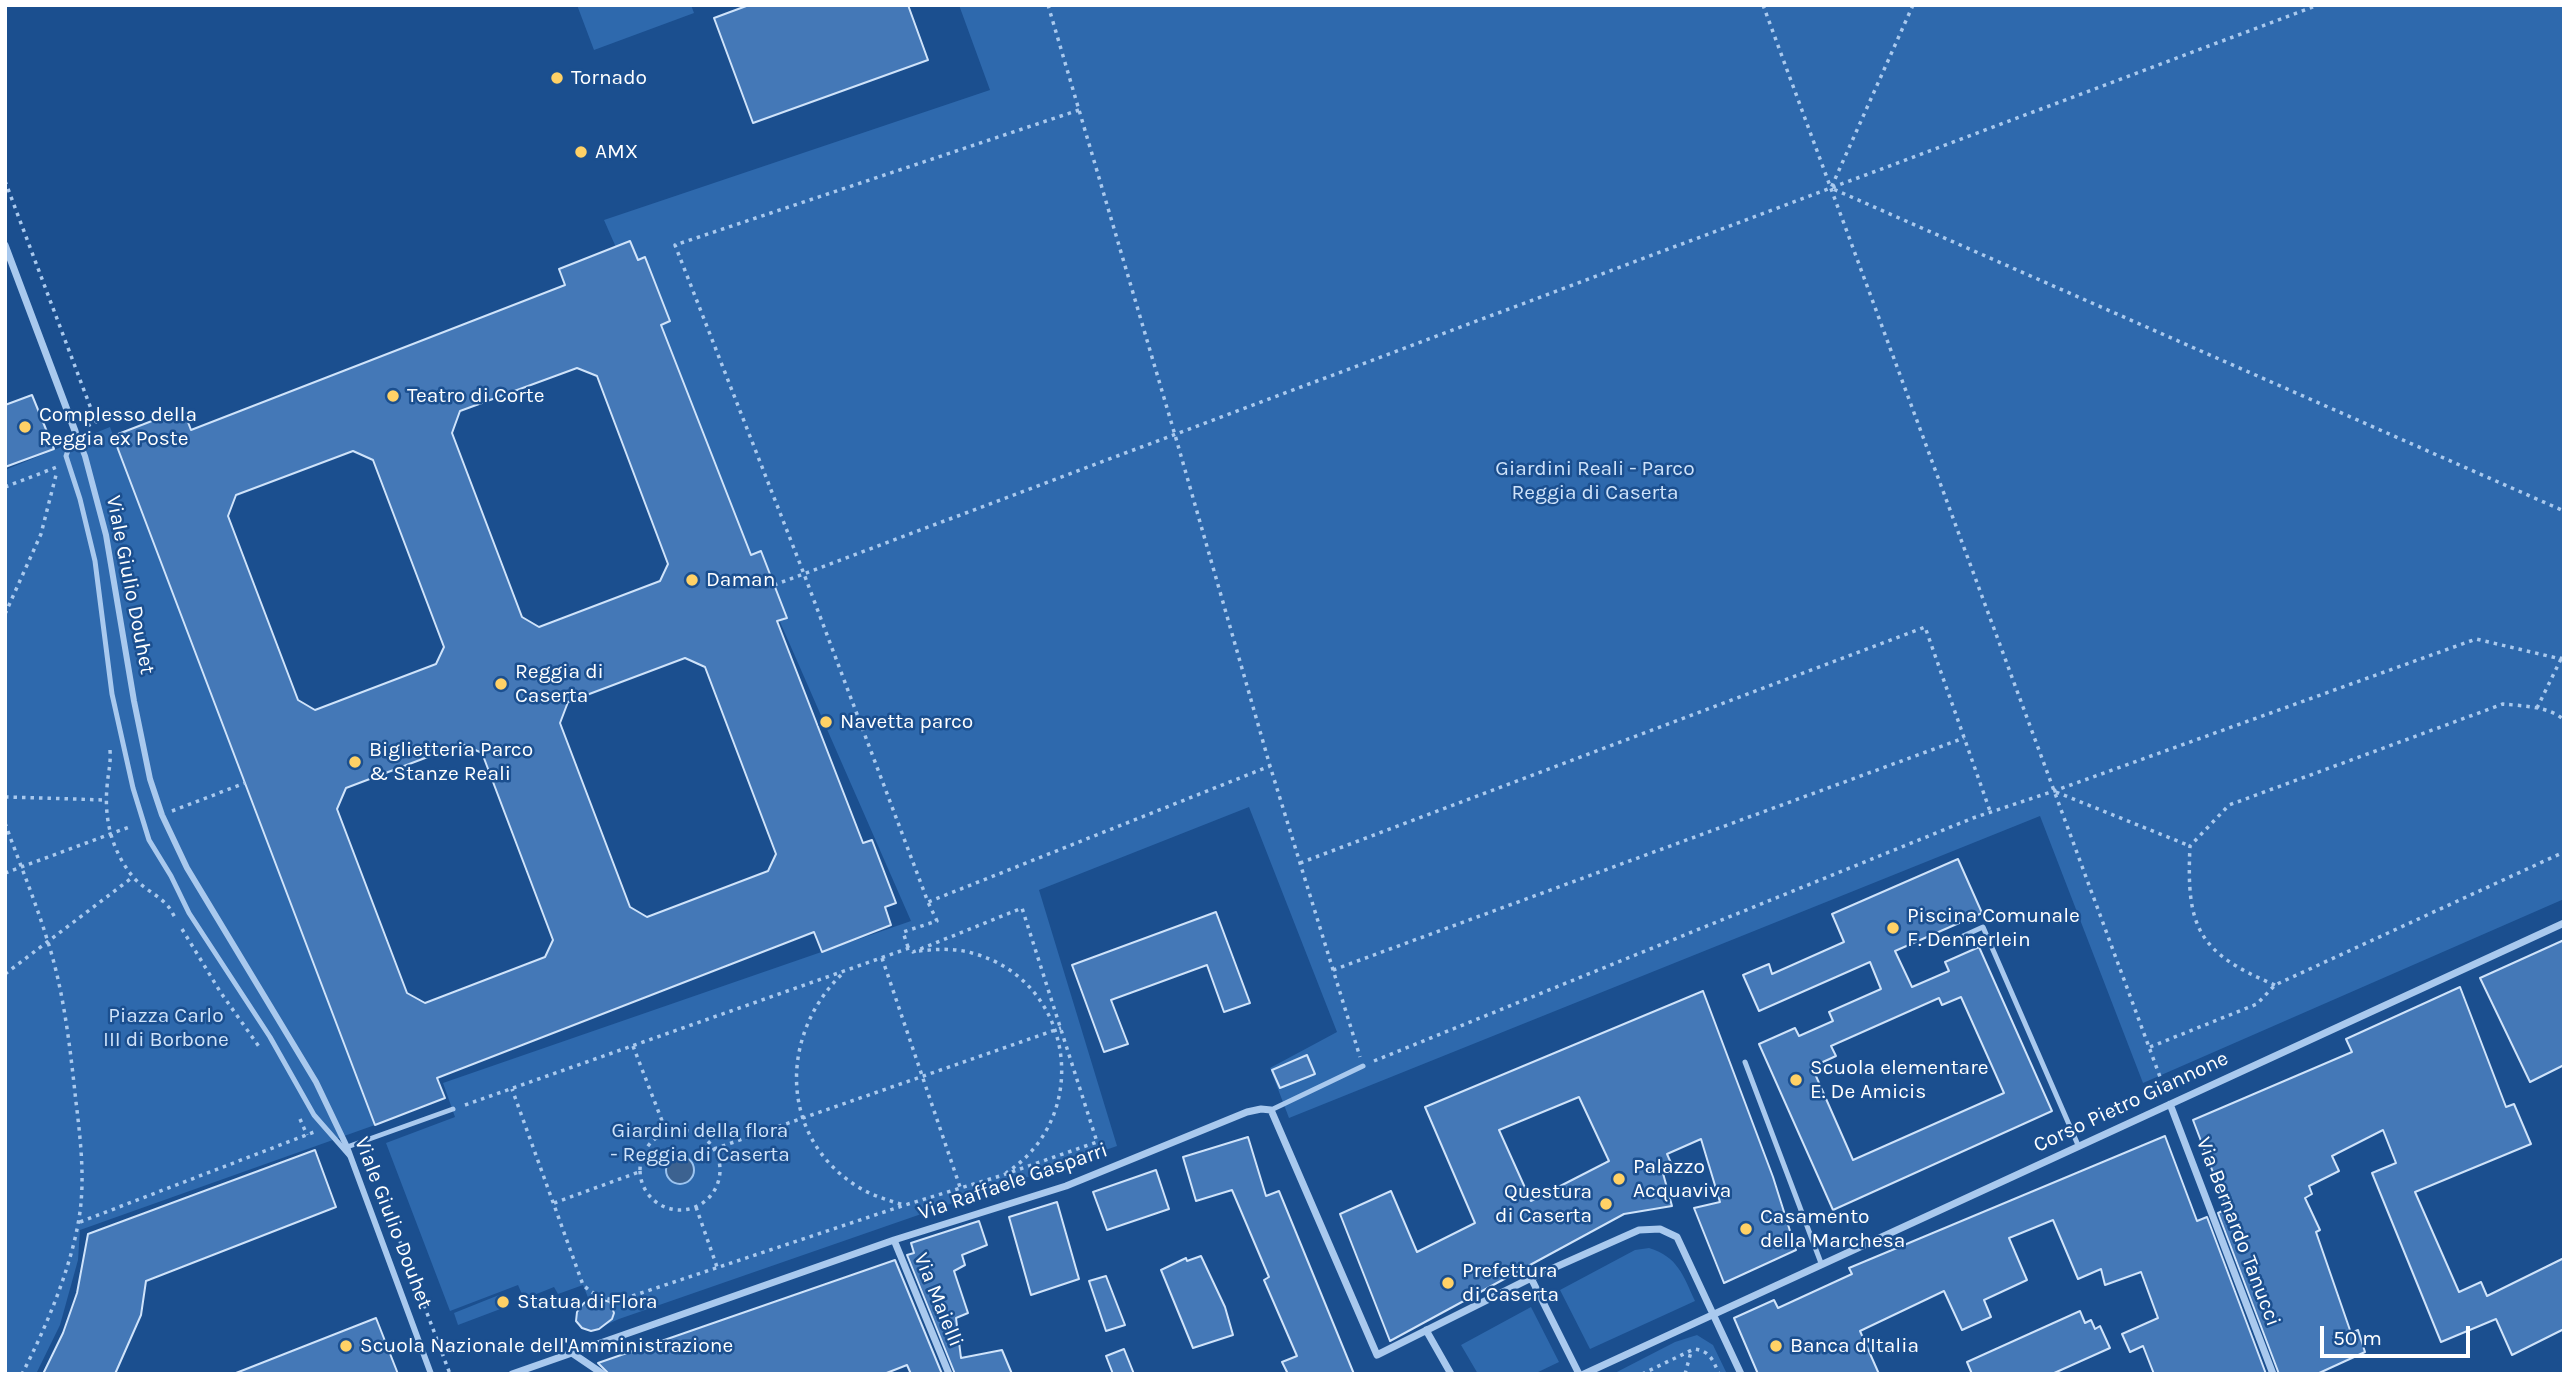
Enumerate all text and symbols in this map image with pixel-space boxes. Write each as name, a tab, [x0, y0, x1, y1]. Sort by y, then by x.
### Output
place label: Tornado	[571, 65, 647, 91]
marker: Tornado	[549, 70, 565, 86]
place label: AMX	[595, 139, 638, 165]
marker: AMX	[573, 144, 589, 160]
place label: Teatro di Corte	[407, 383, 545, 409]
marker: Teatro di Corte	[385, 388, 401, 404]
place label: Complesso della Reggia ex Poste	[39, 402, 197, 452]
marker: Complesso della Reggia ex Poste	[17, 419, 33, 435]
park label: Giardini Reali - Parco Reggia di Caserta	[1495, 456, 1695, 506]
street label: Viale Giulio Douhet	[100, 493, 160, 677]
place label: Daman	[706, 567, 775, 593]
marker: Daman	[684, 572, 700, 588]
place label: Reggia di Caserta	[515, 659, 604, 709]
marker: Reggia di Caserta	[493, 676, 509, 692]
place label: Navetta parco	[840, 709, 973, 735]
marker: Navetta parco	[818, 714, 834, 730]
place label: Biglietteria Parco & Stanze Reali	[369, 737, 533, 787]
marker: Biglietteria Parco & Stanze Reali	[347, 754, 363, 770]
place label: Piscina Comunale F. Dennerlein	[1907, 903, 2080, 953]
marker: Piscina Comunale F. Dennerlein	[1885, 920, 1901, 936]
park label: Piazza Carlo III di Borbone	[103, 1003, 229, 1053]
street label: Corso Pietro Giannone	[2030, 1046, 2232, 1158]
place label: Scuola elementare E. De Amicis	[1810, 1055, 1989, 1105]
marker: Scuola elementare E. De Amicis	[1788, 1072, 1804, 1088]
park label: Giardini della flora - Reggia di Caserta	[610, 1118, 790, 1168]
street label: Viale Giulio Douhet	[349, 1134, 437, 1312]
street label: Via Bernardo Tanucci	[2190, 1134, 2286, 1330]
street label: Via Raffaele Gasparri	[915, 1138, 1111, 1226]
place label: Palazzo Acquaviva	[1633, 1154, 1731, 1204]
marker: Palazzo Acquaviva	[1611, 1171, 1627, 1187]
place label: Questura di Caserta	[1495, 1179, 1592, 1229]
marker: Questura di Caserta	[1598, 1196, 1614, 1212]
place label: Casamento della Marchesa	[1760, 1204, 1905, 1254]
marker: Casamento della Marchesa	[1738, 1221, 1754, 1237]
street label: Via Maielli	[908, 1249, 968, 1351]
place label: Prefettura di Caserta	[1462, 1258, 1559, 1308]
marker: Prefettura di Caserta	[1440, 1275, 1456, 1291]
place label: Statua di Flora	[517, 1289, 658, 1315]
marker: Statua di Flora	[495, 1294, 511, 1310]
scale bar	[2324, 1312, 2474, 1356]
text: 50 m	[2333, 1326, 2382, 1350]
place label: Scuola Nazionale dell'Amministrazione	[360, 1333, 733, 1359]
place label: Banca d'Italia	[1790, 1333, 1919, 1359]
marker: Scuola Nazionale dell'Amministrazione	[338, 1338, 354, 1354]
marker: Banca d'Italia	[1768, 1338, 1784, 1354]

